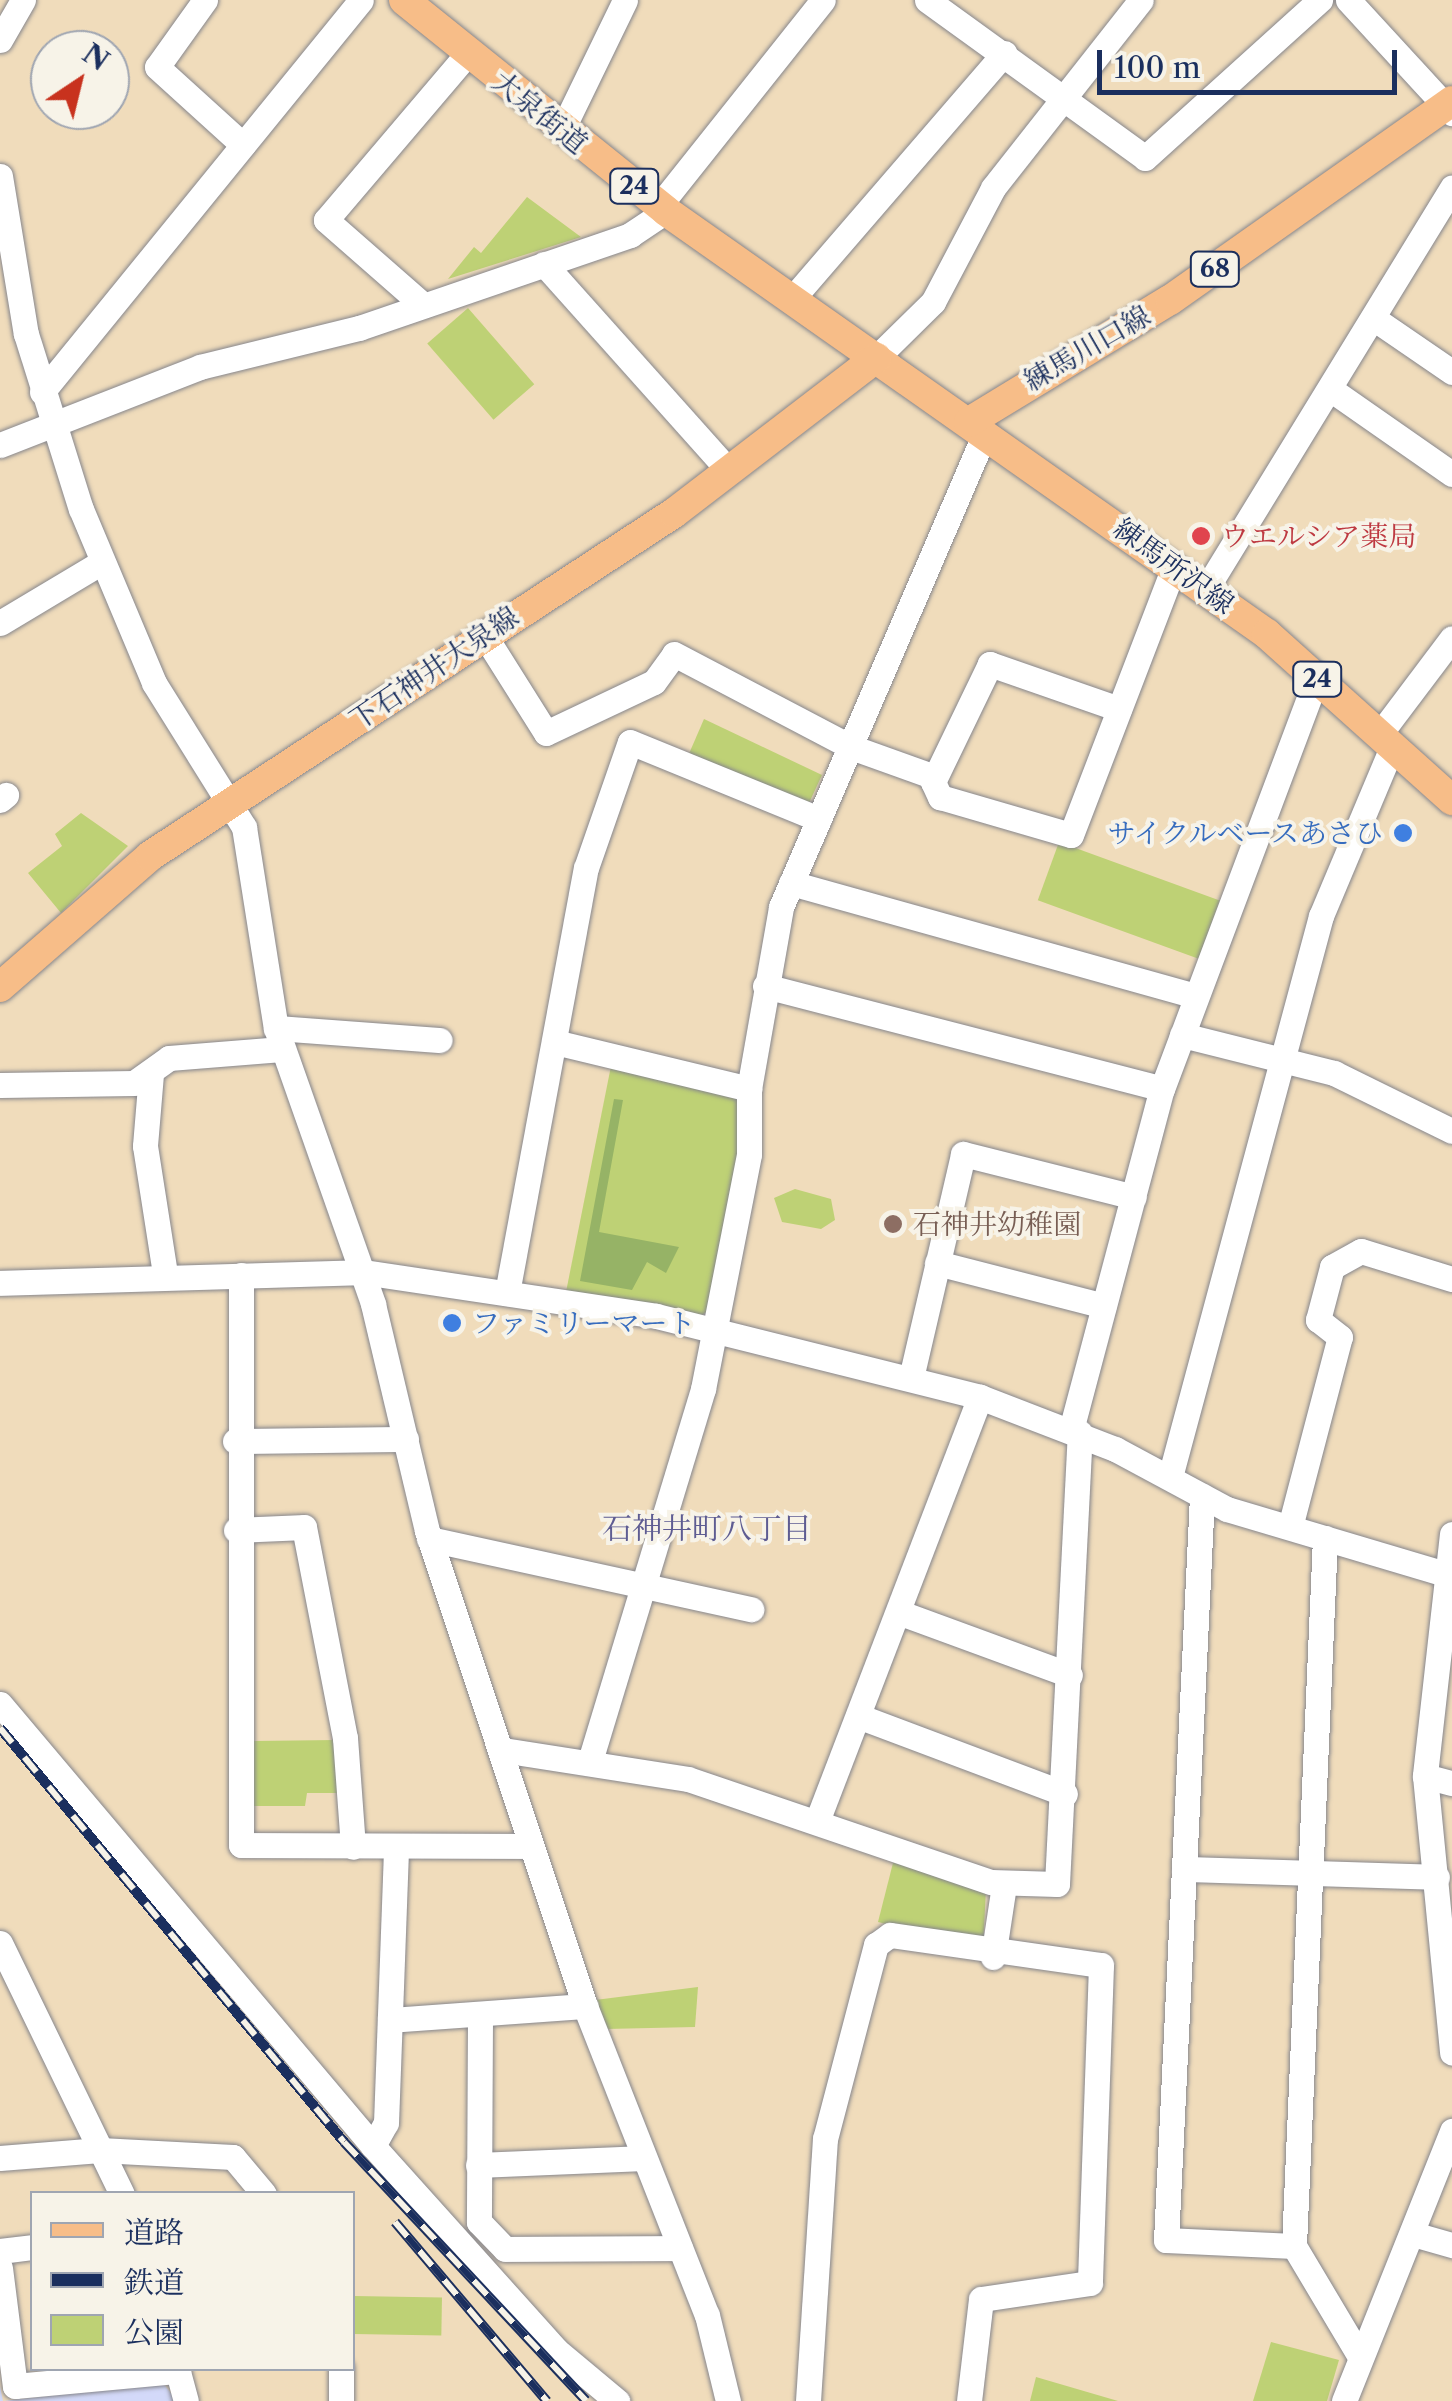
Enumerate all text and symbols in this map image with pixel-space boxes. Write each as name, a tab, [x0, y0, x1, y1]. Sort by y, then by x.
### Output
north arrow	[30, 30, 130, 130]
scale bar	[1102, 30, 1402, 92]
text: N	[76, 36, 116, 78]
text: 100 m	[1114, 49, 1201, 86]
street label: 大泉街道	[486, 64, 594, 160]
road number: 24	[609, 166, 659, 206]
road number: 68	[1188, 249, 1242, 289]
street label: 練馬川口線	[1018, 298, 1156, 398]
street label: 練馬所沢線	[1107, 511, 1241, 621]
place label: ウエルシア薬局	[1221, 519, 1417, 553]
marker: ウエルシア薬局	[1190, 525, 1212, 547]
street label: 下石神井大泉線	[343, 599, 525, 737]
road number: 24	[1292, 659, 1342, 699]
place label: サイクルベースあさひ	[1103, 816, 1383, 850]
marker: サイクルベースあさひ	[1392, 822, 1414, 844]
place label: 石神井幼稚園	[913, 1207, 1081, 1241]
marker: 石神井幼稚園	[882, 1213, 904, 1235]
place label: ファミリーマート	[472, 1306, 696, 1340]
marker: ファミリーマート	[441, 1312, 463, 1334]
district label: 石神井町八丁目	[602, 1511, 812, 1547]
legend	[30, 2191, 355, 2371]
text: 道路	[124, 2214, 184, 2251]
text: 鉄道	[124, 2264, 184, 2301]
text: 公園	[124, 2314, 184, 2351]

